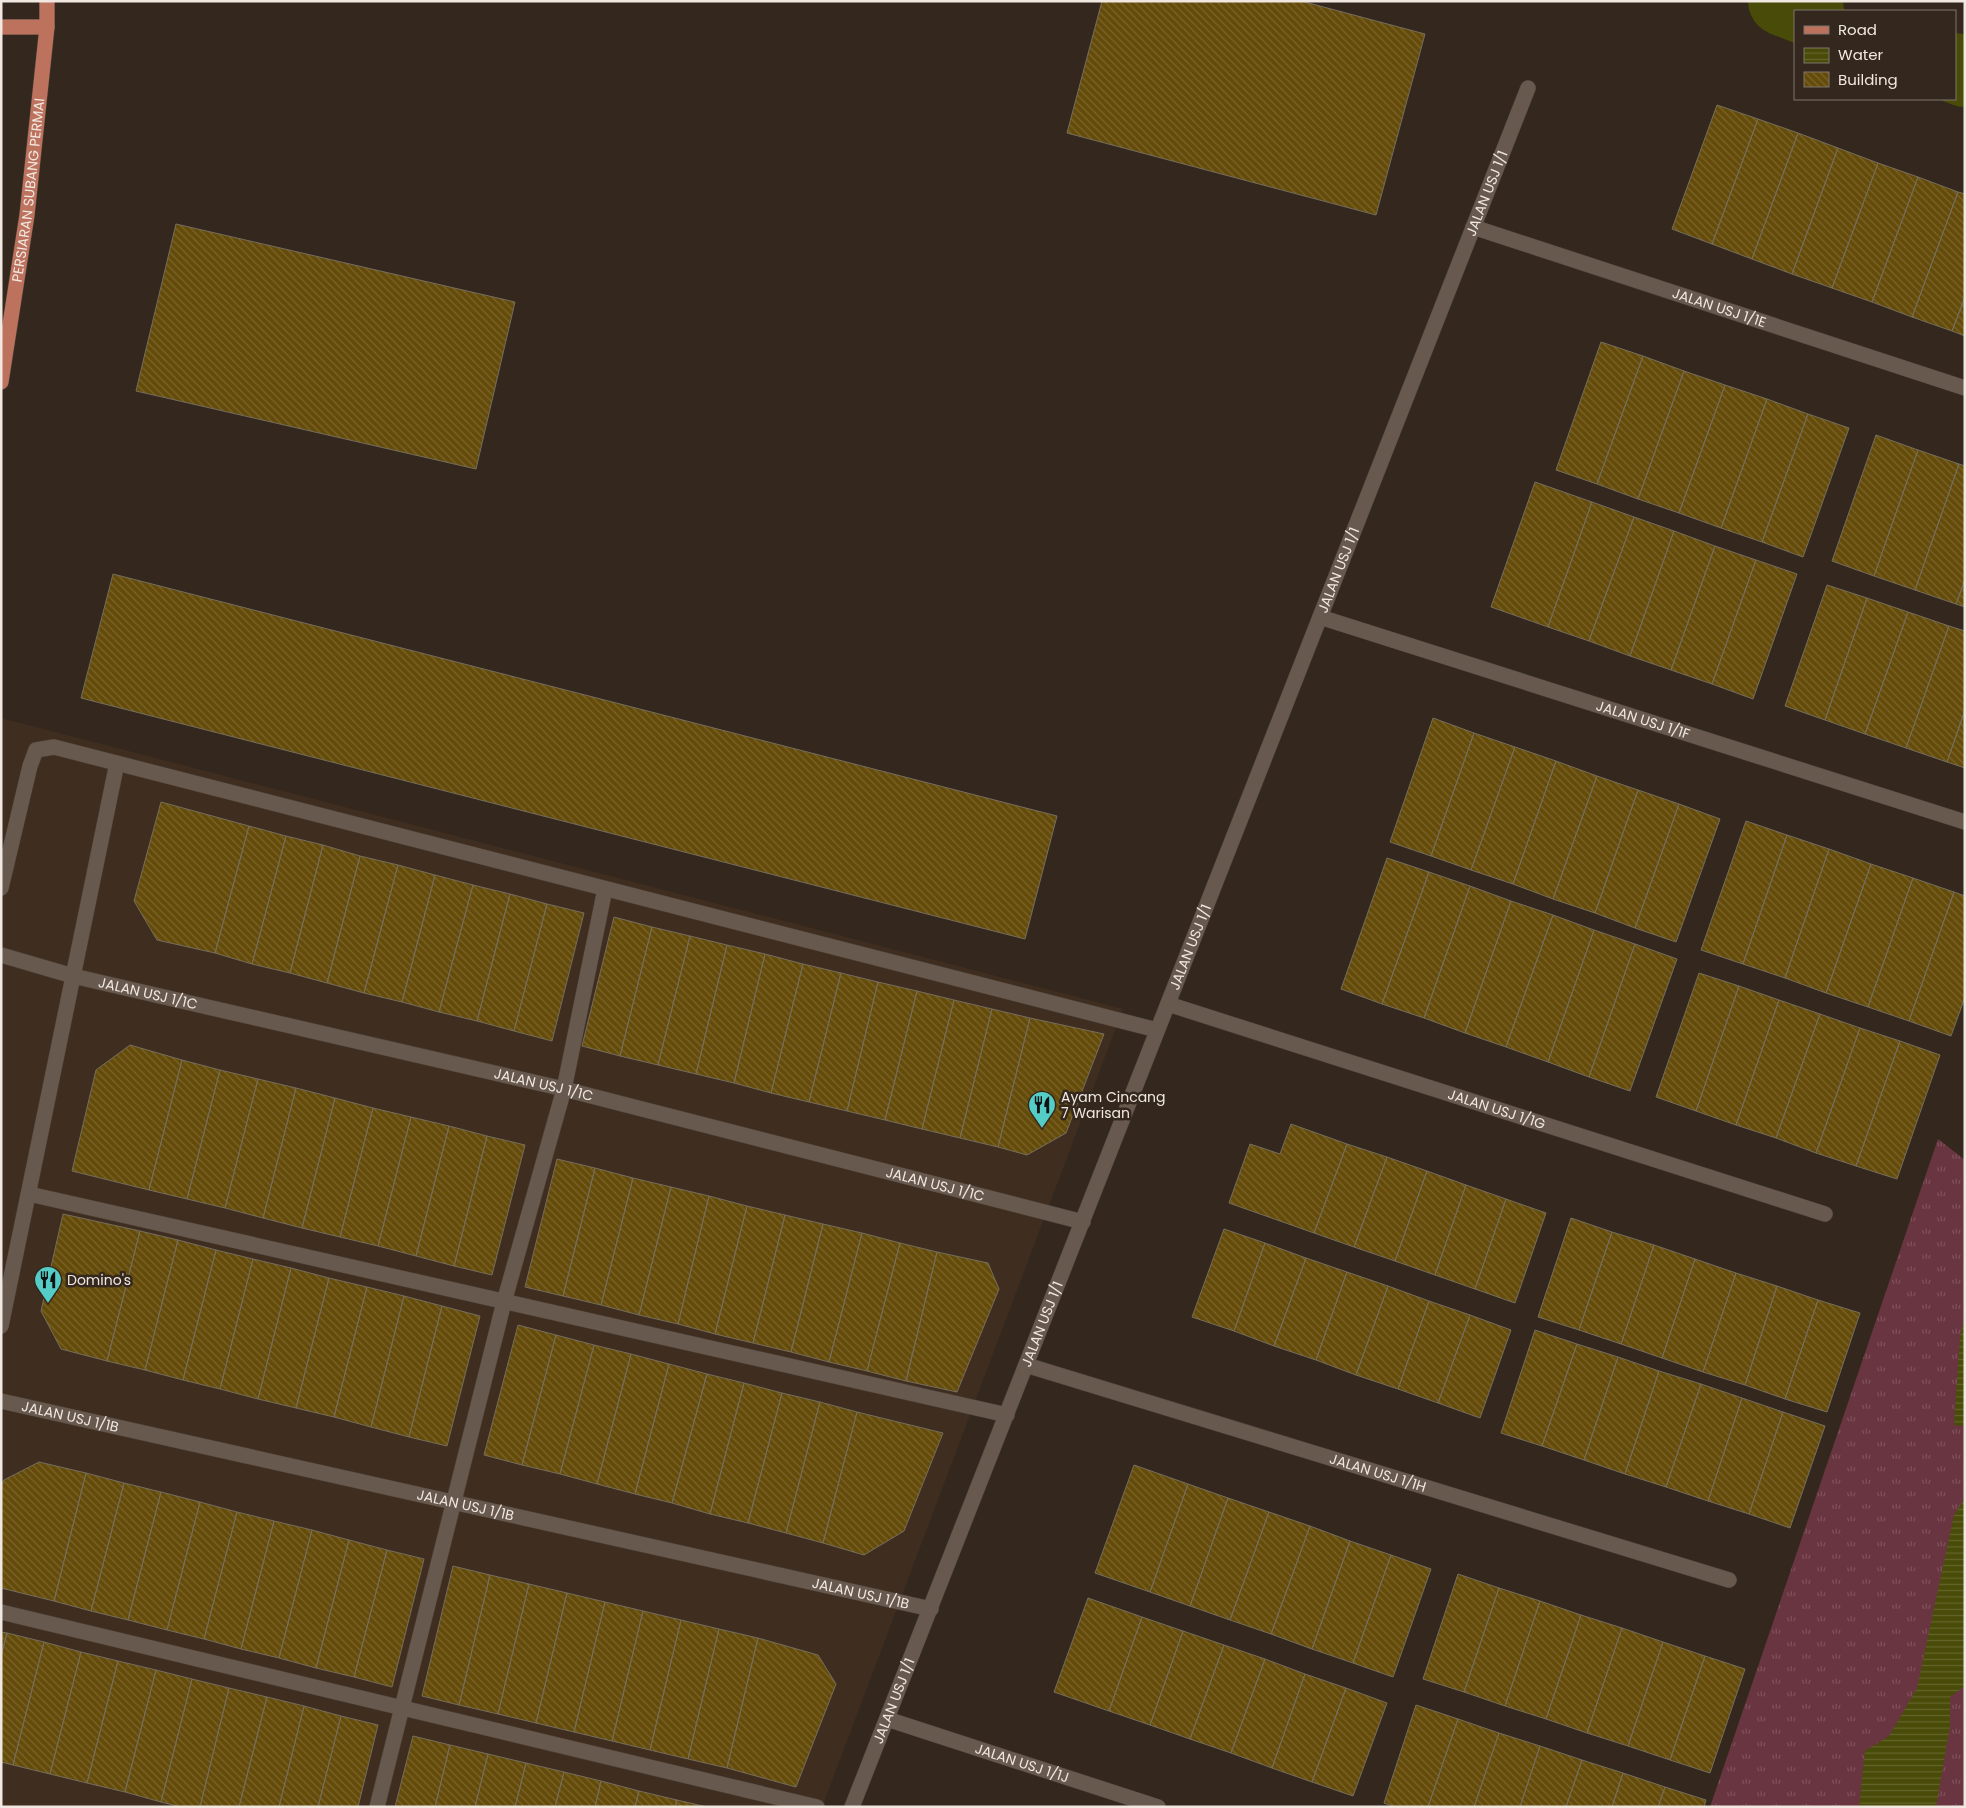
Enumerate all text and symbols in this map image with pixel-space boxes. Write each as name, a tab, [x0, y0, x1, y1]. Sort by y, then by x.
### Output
legend	[1794, 10, 1956, 100]
text: Road	[1838, 19, 1877, 40]
text: Water	[1838, 44, 1884, 65]
text: Building	[1838, 69, 1898, 90]
street label: PERSIARAN SUBANG PERMAI	[7, 97, 49, 283]
street label: JALAN USJ 1/1	[1461, 148, 1512, 239]
street label: JALAN USJ 1/1E	[1670, 283, 1769, 332]
street label: JALAN USJ 1/1	[1313, 524, 1364, 616]
street label: JALAN USJ 1/1F	[1594, 695, 1693, 744]
street label: JALAN USJ 1/1	[1164, 901, 1216, 993]
street label: JALAN USJ 1/1C	[96, 972, 200, 1014]
street label: JALAN USJ 1/1C	[492, 1063, 595, 1106]
street label: JALAN USJ 1/1G	[1445, 1084, 1548, 1134]
place label: Ayam Cincang 7 Warisan	[1061, 1087, 1166, 1123]
restaurant icon: Ayam Cincang 7 Warisan	[1027, 1090, 1057, 1129]
street label: JALAN USJ 1/1C	[884, 1162, 987, 1206]
restaurant icon: Domino's	[33, 1265, 63, 1304]
place label: Domino's	[67, 1270, 131, 1290]
street label: JALAN USJ 1/1	[1016, 1278, 1068, 1370]
street label: JALAN USJ 1/1B	[20, 1396, 121, 1437]
street label: JALAN USJ 1/1H	[1327, 1448, 1429, 1497]
street label: JALAN USJ 1/1B	[415, 1484, 516, 1525]
street label: JALAN USJ 1/1B	[810, 1573, 911, 1614]
street label: JALAN USJ 1/1	[868, 1655, 920, 1747]
street label: JALAN USJ 1/1J	[972, 1738, 1072, 1787]

